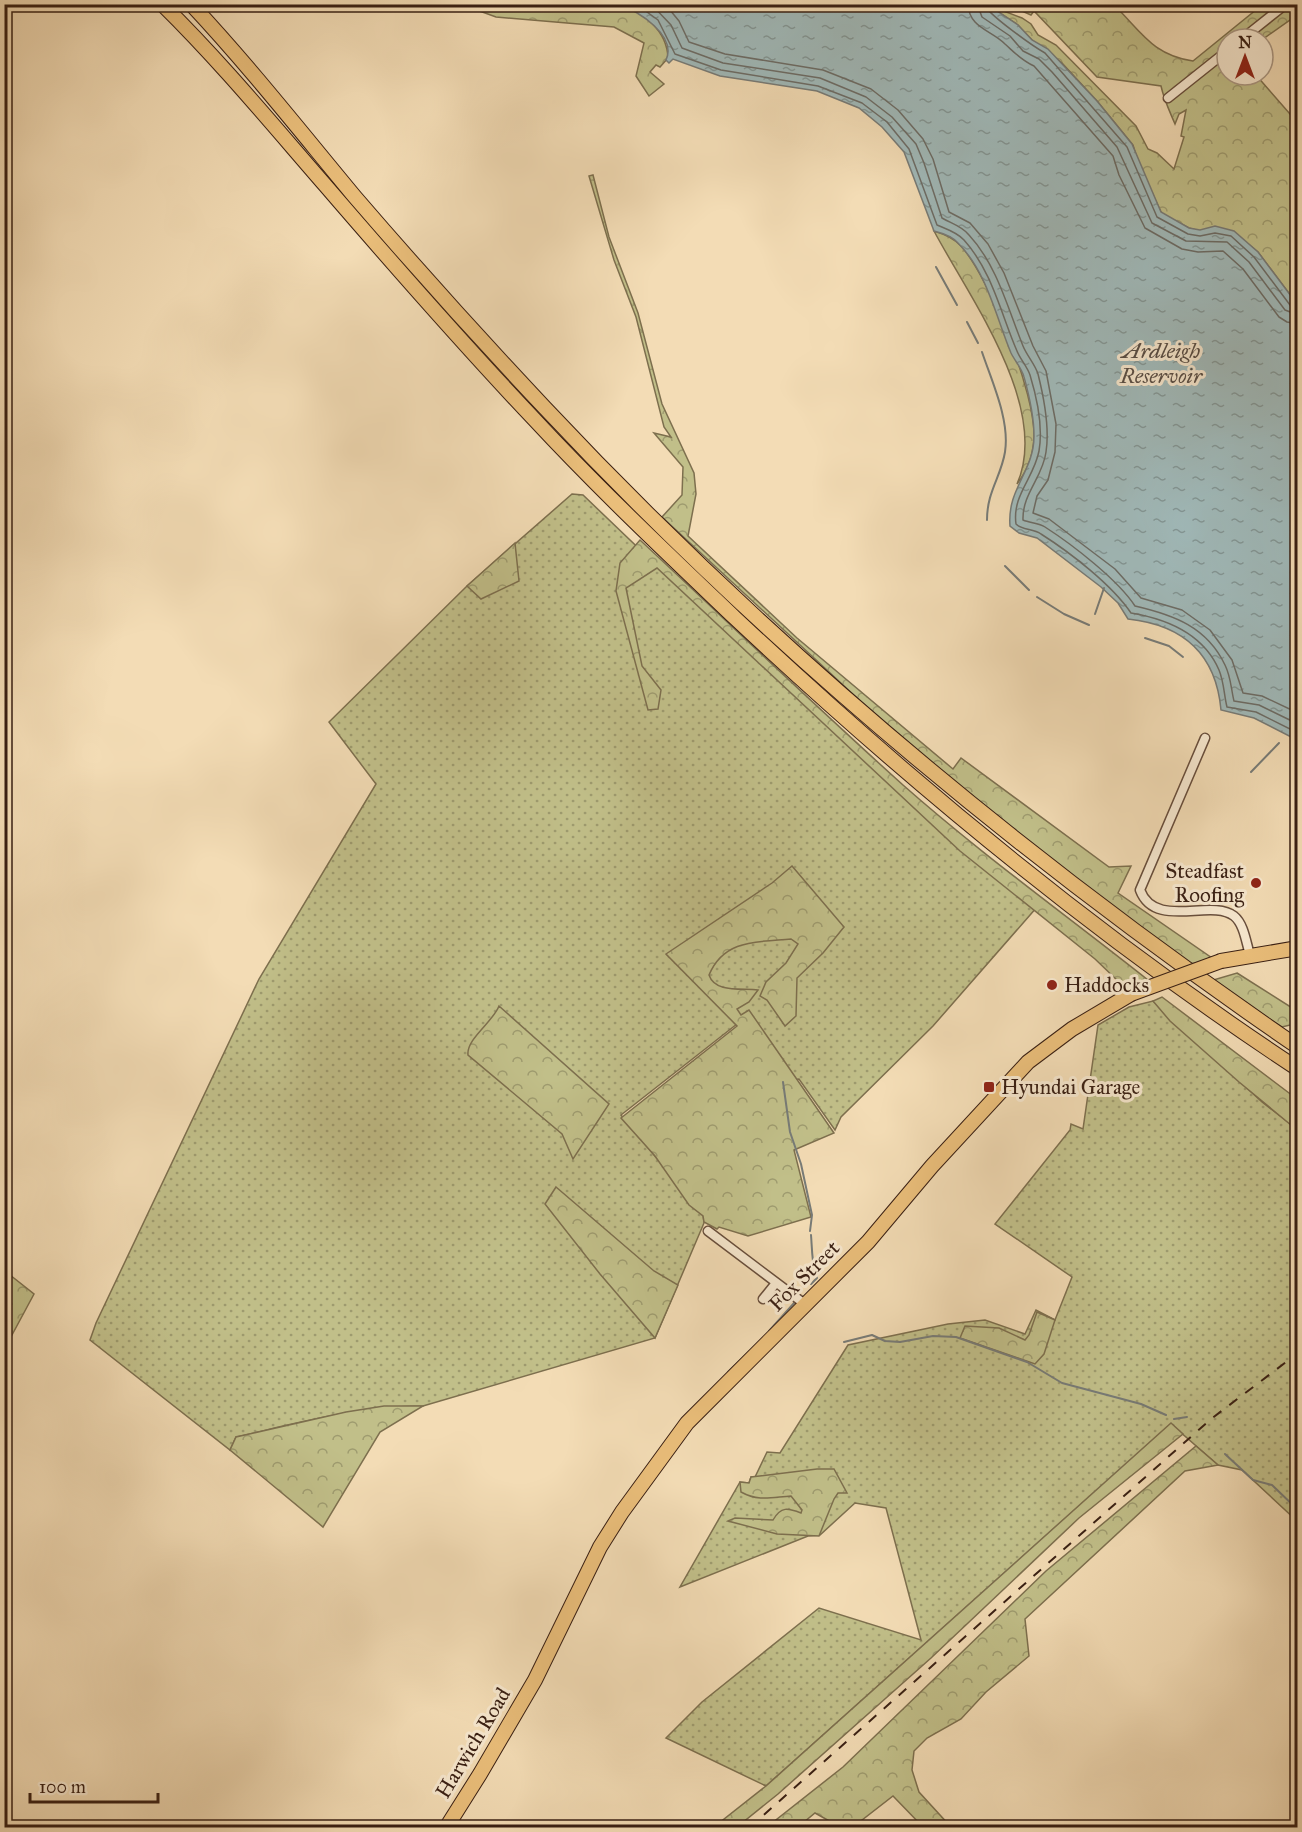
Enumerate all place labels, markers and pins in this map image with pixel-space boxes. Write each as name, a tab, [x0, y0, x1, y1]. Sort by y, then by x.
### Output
place label: Steadfast Roofing	[1165, 858, 1245, 908]
marker: Steadfast Roofing	[1249, 876, 1263, 890]
place label: Haddocks	[1064, 972, 1149, 998]
marker: Haddocks	[1045, 978, 1059, 992]
place label: Hyundai Garage	[1001, 1074, 1141, 1100]
marker: Hyundai Garage	[982, 1080, 996, 1094]

